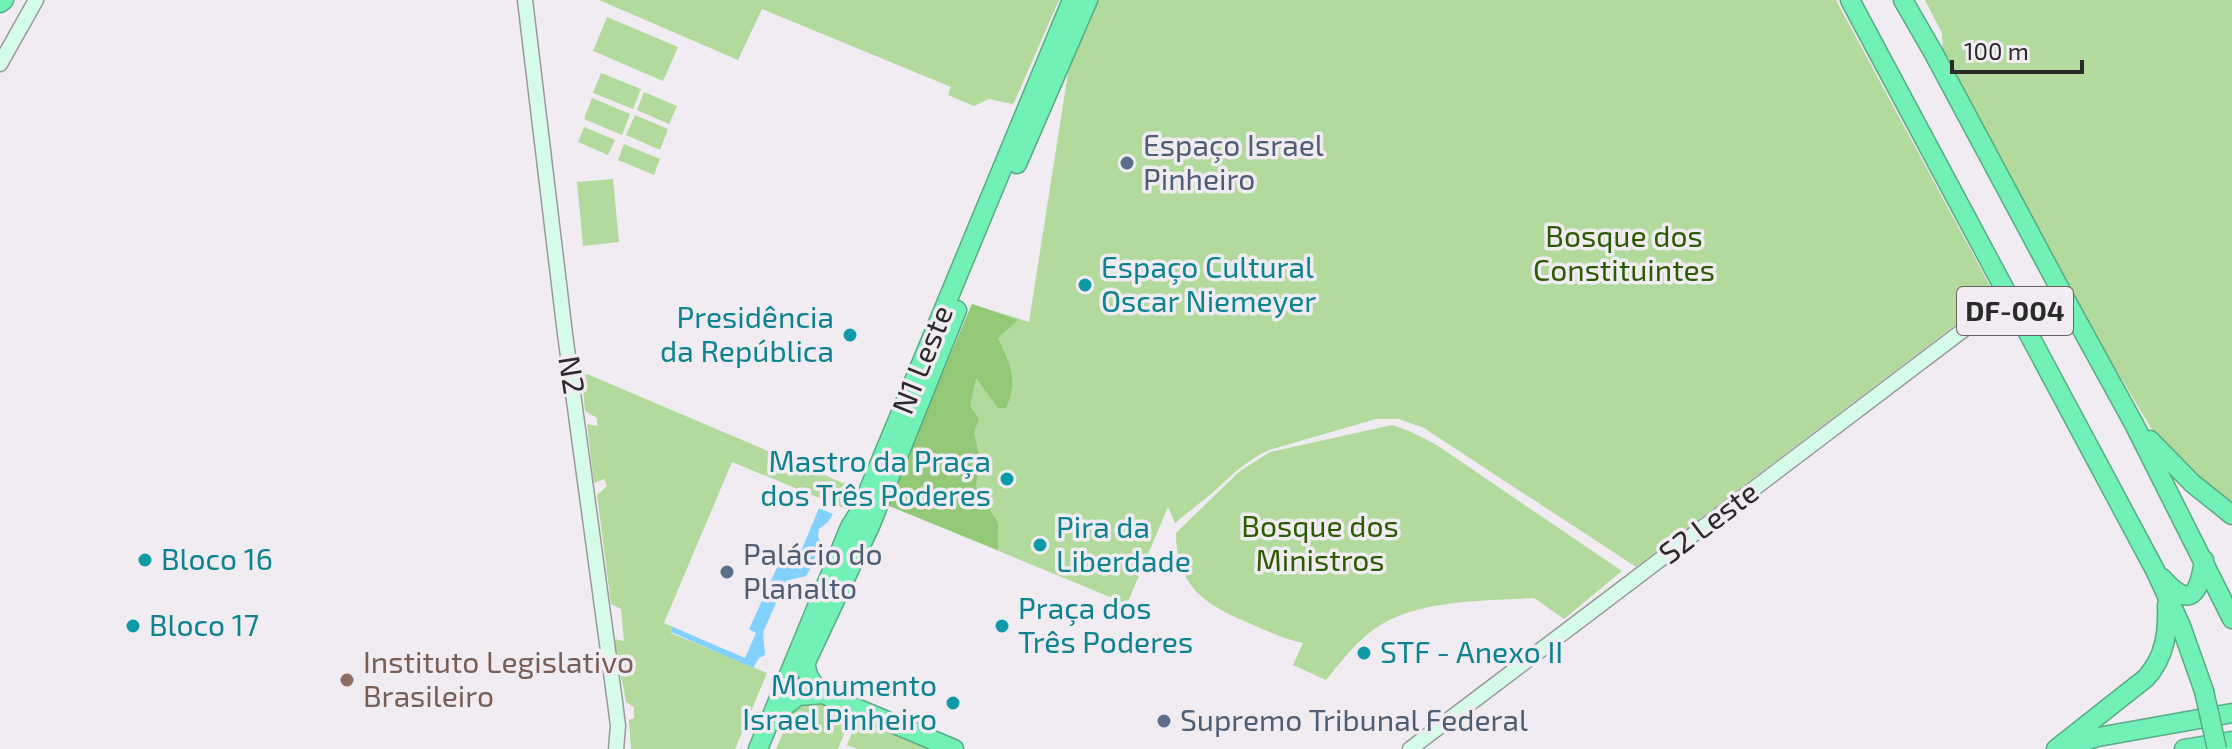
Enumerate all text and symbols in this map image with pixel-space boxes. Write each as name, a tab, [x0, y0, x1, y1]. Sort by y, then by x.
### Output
scale bar	[1952, 24, 2082, 74]
text: 100 m	[1964, 36, 2029, 65]
place label: Espaço Israel Pinheiro	[1143, 126, 1324, 196]
marker: Espaço Israel Pinheiro	[1118, 154, 1136, 172]
park label: Bosque dos Constituintes	[1533, 217, 1715, 287]
place label: Espaço Cultural Oscar Niemeyer	[1101, 248, 1316, 318]
marker: Espaço Cultural Oscar Niemeyer	[1076, 276, 1094, 294]
road number: DF-004	[1957, 287, 2073, 335]
place label: Presidência da República	[660, 298, 834, 368]
street label: N1 Leste	[883, 300, 959, 419]
marker: Presidência da República	[841, 326, 859, 344]
street label: N2	[552, 353, 594, 396]
place label: Mastro da Praça dos Três Poderes	[760, 442, 991, 512]
marker: Mastro da Praça dos Três Poderes	[998, 470, 1016, 488]
street label: S2 Leste	[1651, 473, 1764, 570]
park label: Bosque dos Ministros	[1241, 507, 1399, 577]
place label: Pira da Liberdade	[1056, 508, 1191, 578]
place label: Palácio do Planalto	[743, 535, 883, 605]
marker: Pira da Liberdade	[1031, 536, 1049, 554]
place label: Bloco 16	[161, 540, 273, 576]
marker: Bloco 16	[136, 551, 154, 569]
marker: Palácio do Planalto	[718, 563, 736, 581]
place label: Praça dos Três Poderes	[1018, 589, 1193, 659]
place label: Bloco 17	[149, 606, 259, 642]
marker: Bloco 17	[124, 617, 142, 635]
marker: Praça dos Três Poderes	[993, 617, 1011, 635]
place label: STF - Anexo II	[1380, 633, 1563, 669]
place label: Instituto Legislativo Brasileiro	[363, 643, 634, 713]
marker: STF - Anexo II	[1355, 644, 1373, 662]
place label: Monumento Israel Pinheiro	[742, 666, 937, 736]
marker: Instituto Legislativo Brasileiro	[338, 671, 356, 689]
marker: Monumento Israel Pinheiro	[944, 694, 962, 712]
place label: Supremo Tribunal Federal	[1180, 701, 1528, 737]
marker: Supremo Tribunal Federal	[1155, 712, 1173, 730]

